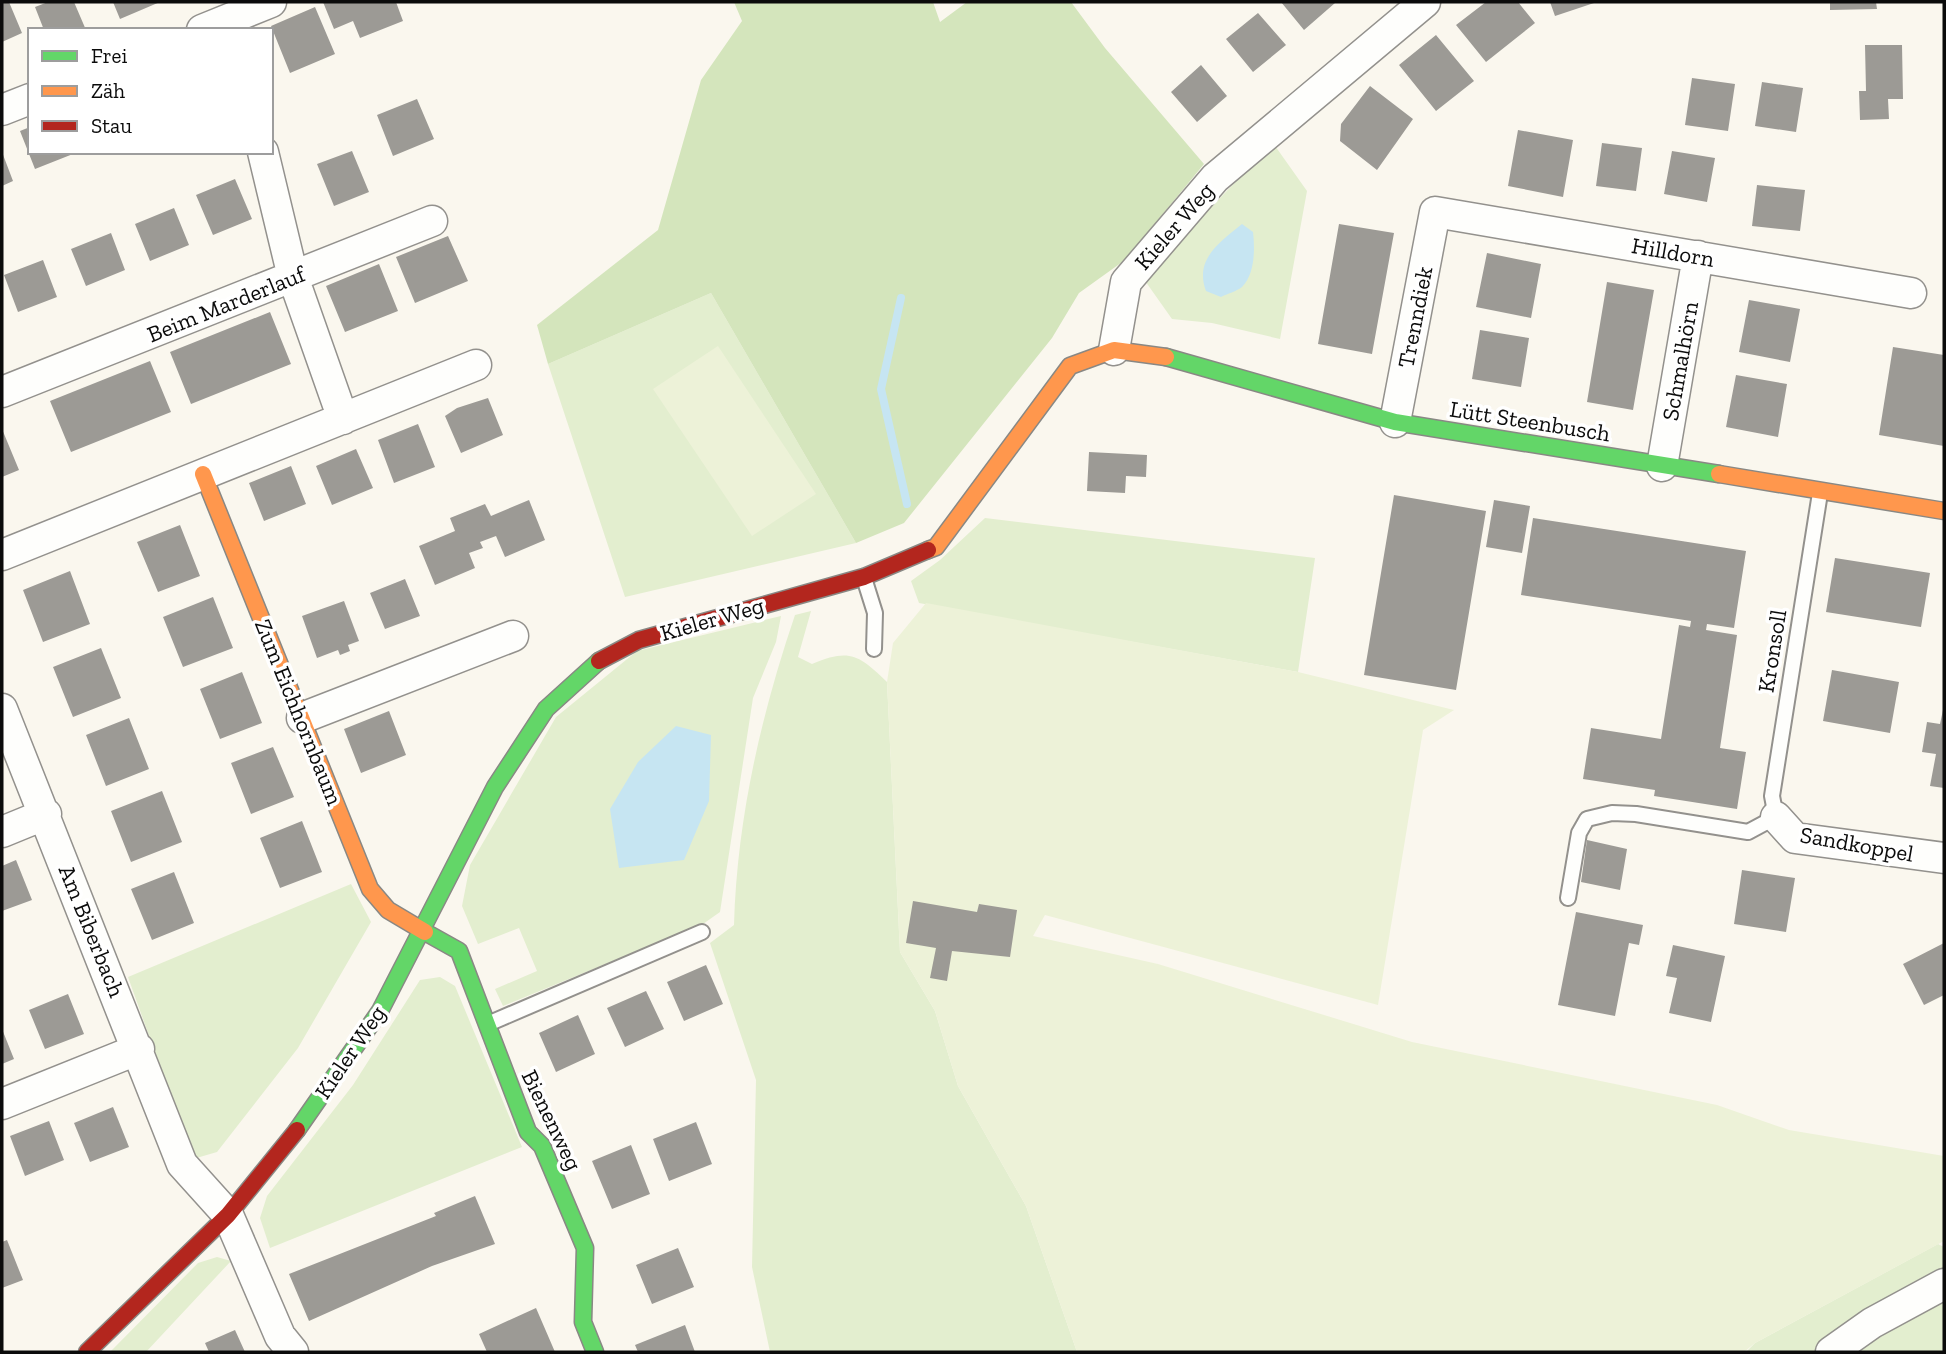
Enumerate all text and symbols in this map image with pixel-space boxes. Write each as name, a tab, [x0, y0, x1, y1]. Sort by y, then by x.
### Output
legend	[28, 28, 273, 154]
text: Frei	[91, 43, 127, 68]
text: Zäh	[91, 78, 125, 103]
text: Stau	[91, 113, 132, 138]
street label: Kieler Weg	[1128, 176, 1220, 275]
street label: Hilldorn	[1630, 231, 1716, 273]
street label: Beim Marderlauf	[143, 259, 310, 348]
street label: Trenndiek	[1391, 264, 1439, 370]
street label: Schmalhörn	[1656, 299, 1704, 423]
street label: Lütt Steenbusch	[1448, 395, 1612, 448]
street label: Kieler Weg	[657, 591, 767, 647]
street label: Kronsoll	[1752, 608, 1792, 694]
street label: Zum Eichhornbaum	[249, 615, 349, 809]
street label: Sandkoppel	[1798, 820, 1916, 868]
street label: Am Biberbach	[53, 861, 131, 1001]
street label: Kieler Weg	[309, 1000, 392, 1104]
street label: Bienenweg	[516, 1065, 589, 1175]

